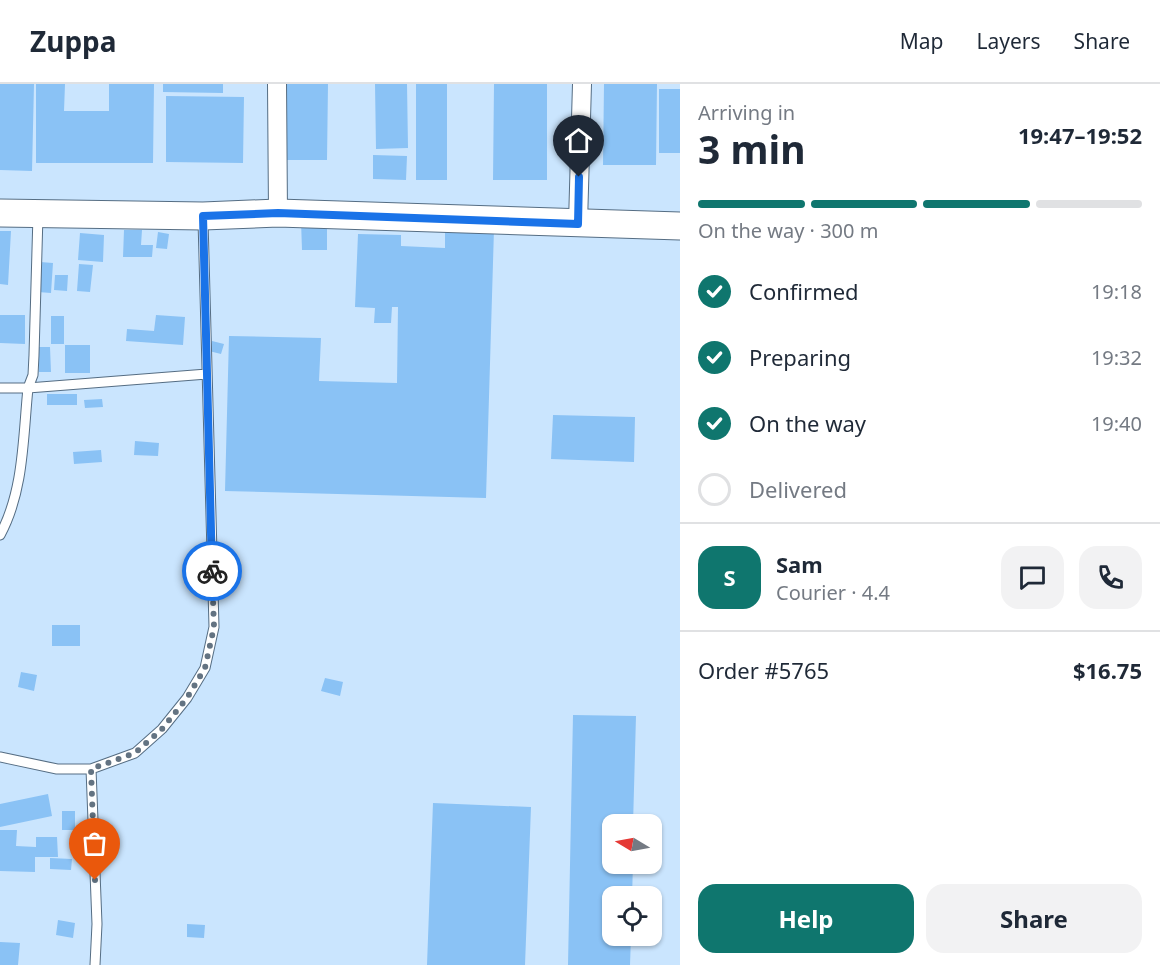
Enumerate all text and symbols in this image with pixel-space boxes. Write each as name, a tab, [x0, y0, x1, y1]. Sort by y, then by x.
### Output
text: Zuppa	[30, 22, 117, 60]
text: Map	[900, 27, 944, 55]
text: Layers	[977, 27, 1041, 55]
text: Share	[1074, 27, 1130, 55]
text: Arriving in	[698, 99, 795, 126]
pin	[553, 115, 604, 177]
text: 19:47–19:52	[1018, 120, 1142, 150]
text: 3 min	[698, 122, 805, 175]
icon: home	[562, 124, 595, 157]
text: On the way · 300 m	[698, 217, 878, 244]
icon: check	[698, 275, 731, 308]
text: Confirmed	[749, 276, 859, 306]
text: 19:18	[1091, 278, 1142, 305]
icon: check	[698, 341, 731, 374]
text: Preparing	[749, 342, 851, 372]
text: 19:32	[1091, 344, 1142, 371]
icon: check	[698, 407, 731, 440]
text: On the way	[749, 408, 866, 438]
text: 19:40	[1091, 410, 1142, 437]
text: Delivered	[749, 474, 847, 504]
courier	[182, 541, 242, 601]
button: chat	[1001, 546, 1064, 609]
button: phone	[1079, 546, 1142, 609]
text: Sam	[776, 549, 823, 579]
icon: bike	[196, 555, 229, 588]
text: S	[723, 562, 736, 592]
text: Courier · 4.4	[776, 579, 890, 606]
text: Order #5765	[698, 655, 829, 685]
text: $16.75	[1073, 655, 1142, 685]
north arrow	[602, 814, 662, 874]
map controls	[602, 814, 662, 946]
pin	[69, 818, 120, 880]
icon: bag	[78, 827, 111, 860]
button: Help	[698, 884, 914, 953]
button: Share	[926, 884, 1142, 953]
button: locate	[602, 886, 662, 946]

